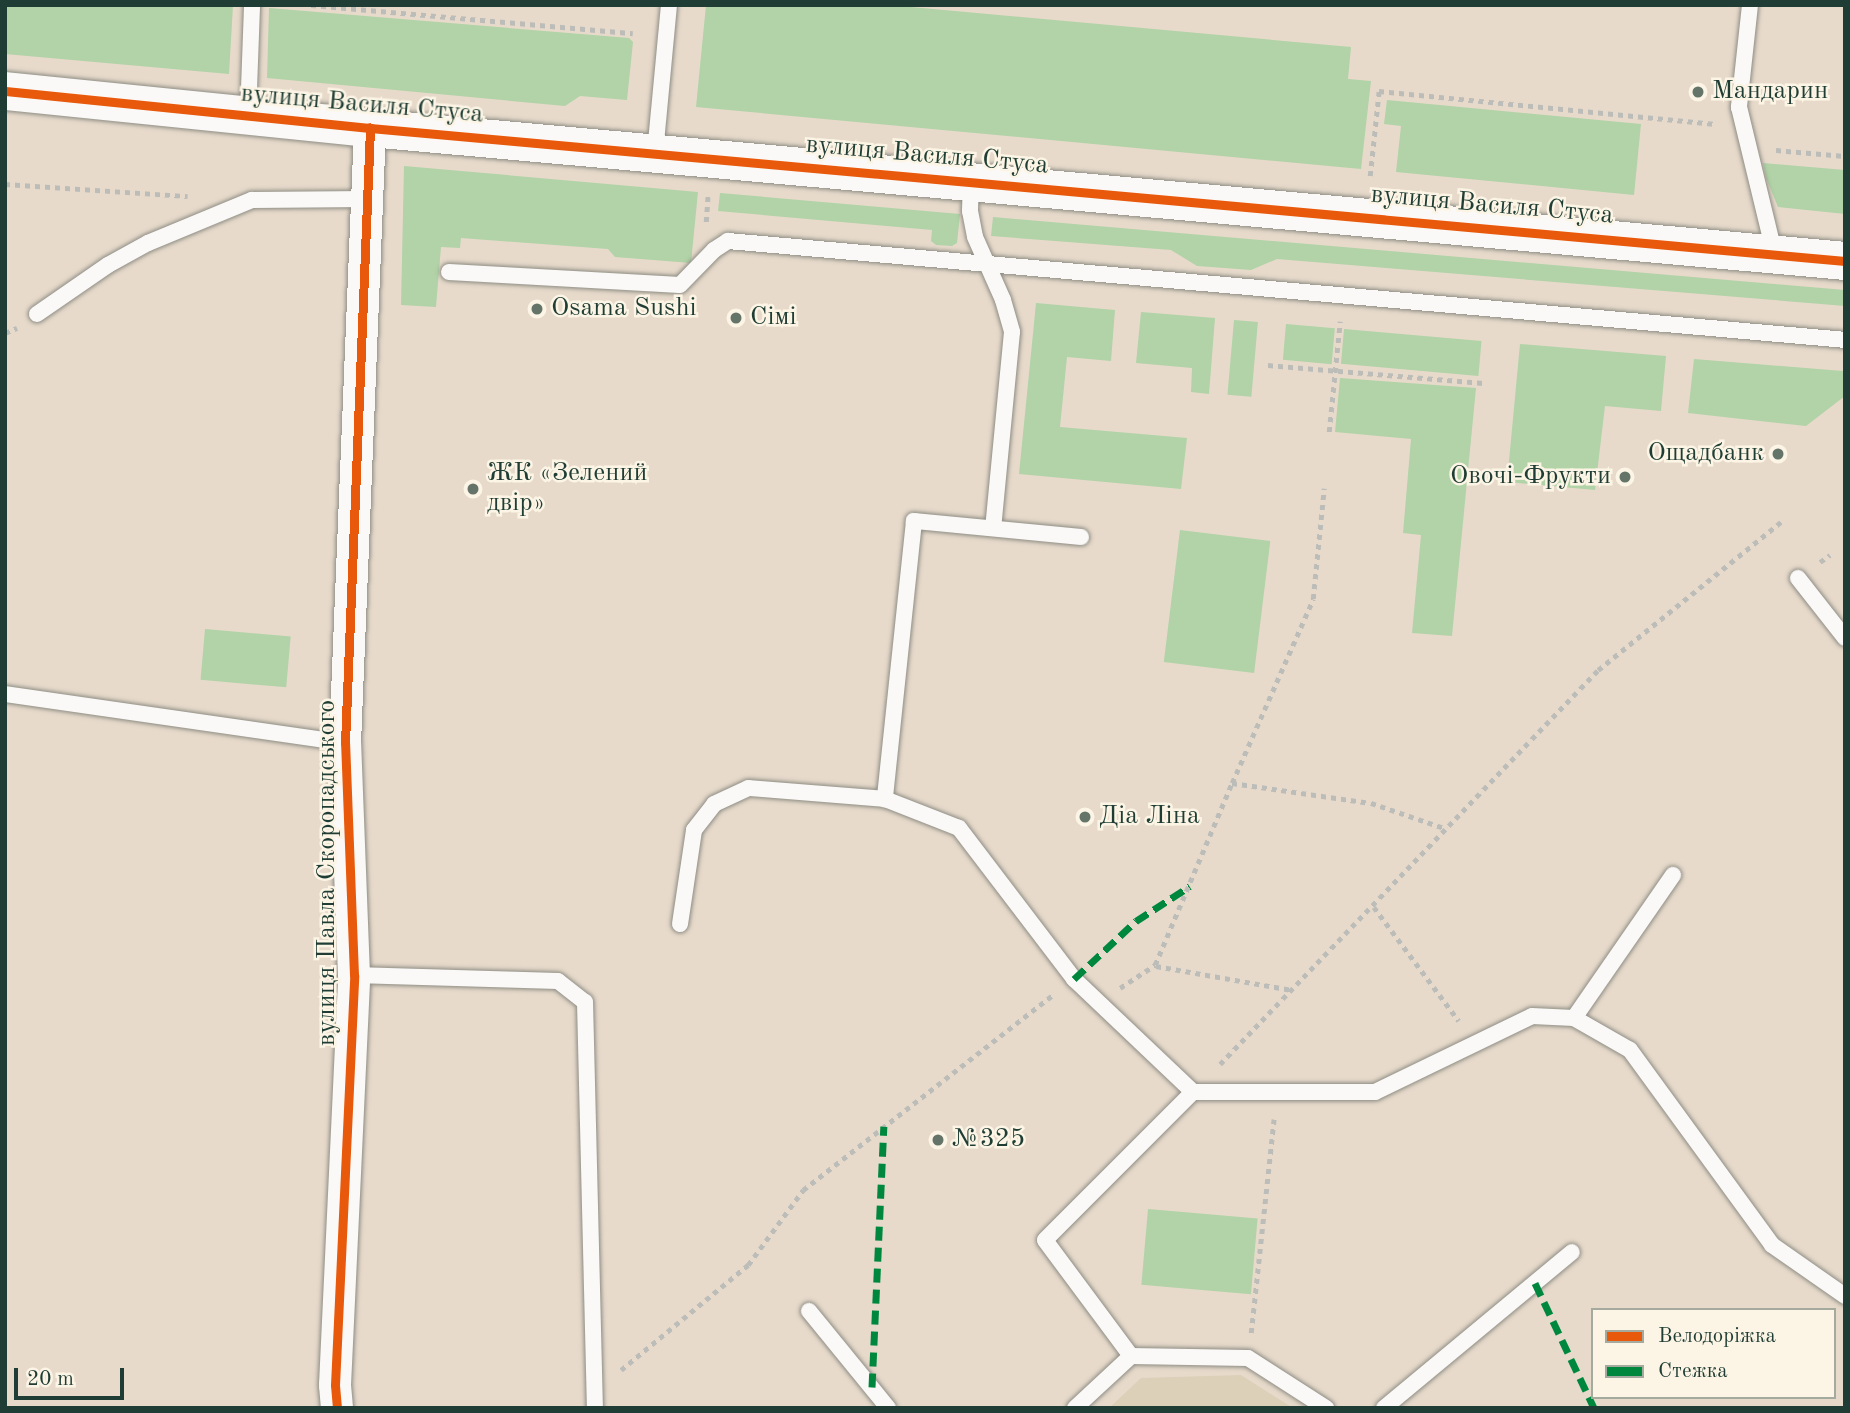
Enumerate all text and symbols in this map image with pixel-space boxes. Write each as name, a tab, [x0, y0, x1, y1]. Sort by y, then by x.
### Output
place label: Мандарин	[1712, 76, 1828, 108]
street label: вулиця Василя Стуса	[239, 79, 485, 131]
marker: Мандарин	[1690, 84, 1706, 100]
street label: вулиця Василя Стуса	[804, 130, 1050, 182]
street label: вулиця Василя Стуса	[1369, 180, 1615, 232]
place label: Osama Sushi	[551, 293, 697, 325]
marker: Osama Sushi	[529, 301, 545, 317]
place label: Сімі	[750, 302, 796, 334]
marker: Сімі	[728, 310, 744, 326]
place label: Ощадбанк	[1647, 438, 1764, 470]
marker: Ощадбанк	[1770, 446, 1786, 462]
place label: ЖК «Зелений двір»	[487, 458, 647, 520]
place label: Овочі-Фрукти	[1450, 461, 1611, 493]
marker: Овочі-Фрукти	[1617, 469, 1633, 485]
marker: ЖК «Зелений двір»	[465, 481, 481, 497]
street label: вулиця Павла Скоропадського	[312, 700, 344, 1046]
place label: Діа Ліна	[1099, 801, 1200, 833]
marker: Діа Ліна	[1077, 809, 1093, 825]
place label: №325	[952, 1124, 1025, 1156]
marker: №325	[930, 1132, 946, 1148]
legend	[1591, 1308, 1836, 1399]
text: Велодоріжка	[1658, 1326, 1776, 1347]
scale bar	[18, 1354, 128, 1398]
text: Стежка	[1658, 1361, 1728, 1382]
text: 20 m	[27, 1369, 74, 1390]

